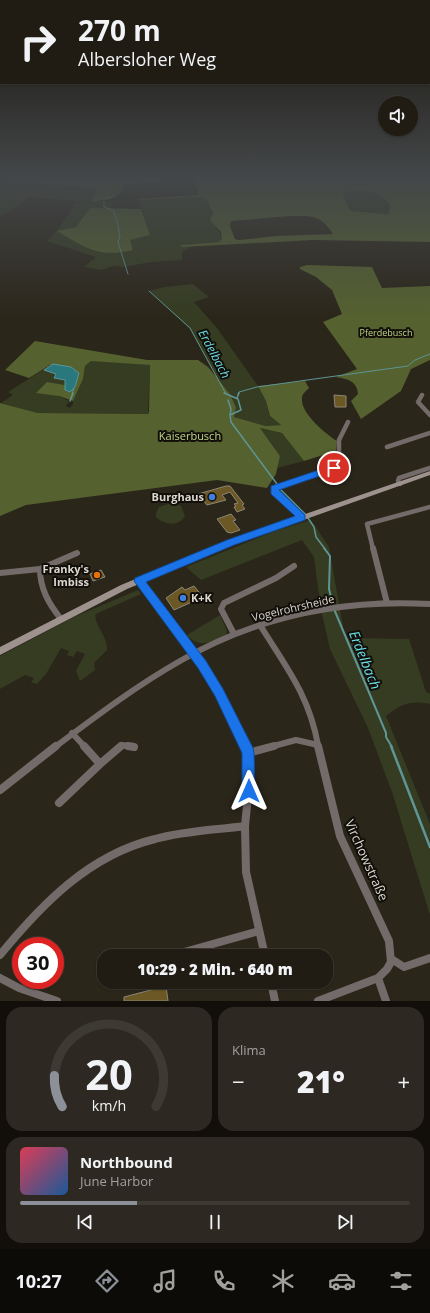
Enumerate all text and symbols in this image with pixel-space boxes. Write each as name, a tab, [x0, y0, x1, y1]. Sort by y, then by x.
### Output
text: 270 m	[78, 11, 161, 49]
icon: right	[12, 16, 64, 68]
text: Albersloher Weg	[78, 47, 216, 71]
map controls	[378, 96, 418, 136]
button: sound	[378, 96, 418, 136]
water label: Erdelbach	[195, 326, 234, 381]
park label: Pferdebusch	[360, 326, 412, 339]
park label: Kaiserbusch	[159, 428, 221, 443]
pin	[317, 451, 351, 485]
icon: arrive	[323, 457, 345, 479]
place label: Burghaus	[152, 489, 205, 504]
marker: Burghaus	[207, 492, 217, 502]
place label: Franky's Imbiss	[43, 561, 90, 589]
marker: Franky's Imbiss	[92, 570, 102, 580]
place label: K+K	[191, 590, 213, 605]
street label: Vogelrohrsheide	[250, 591, 336, 624]
marker: K+K	[178, 593, 188, 603]
water label: Erdelbach	[345, 628, 386, 692]
position arrow	[228, 770, 270, 812]
street label: Virchowstraße	[341, 817, 393, 903]
speed limit sign: 30	[12, 937, 64, 989]
text: 10:29 · 2 Min. · 640 m	[137, 959, 293, 979]
text: Klima	[232, 1041, 266, 1059]
text: 20	[85, 1046, 133, 1102]
text: 21°	[297, 1061, 345, 1102]
text: −	[232, 1066, 245, 1096]
text: +	[397, 1066, 410, 1096]
text: km/h	[92, 1096, 126, 1115]
text: Northbound	[80, 1152, 173, 1172]
text: June Harbor	[80, 1172, 153, 1190]
icon: previous	[74, 1211, 96, 1233]
icon: pause	[204, 1211, 226, 1233]
icon: next	[334, 1211, 356, 1233]
icon: directions	[93, 1267, 121, 1295]
icon: music	[151, 1267, 179, 1295]
icon: phone	[210, 1267, 238, 1295]
icon: climate	[269, 1267, 297, 1295]
icon: car	[328, 1267, 356, 1295]
icon: filters	[387, 1267, 415, 1295]
text: 10:27	[15, 1269, 62, 1293]

